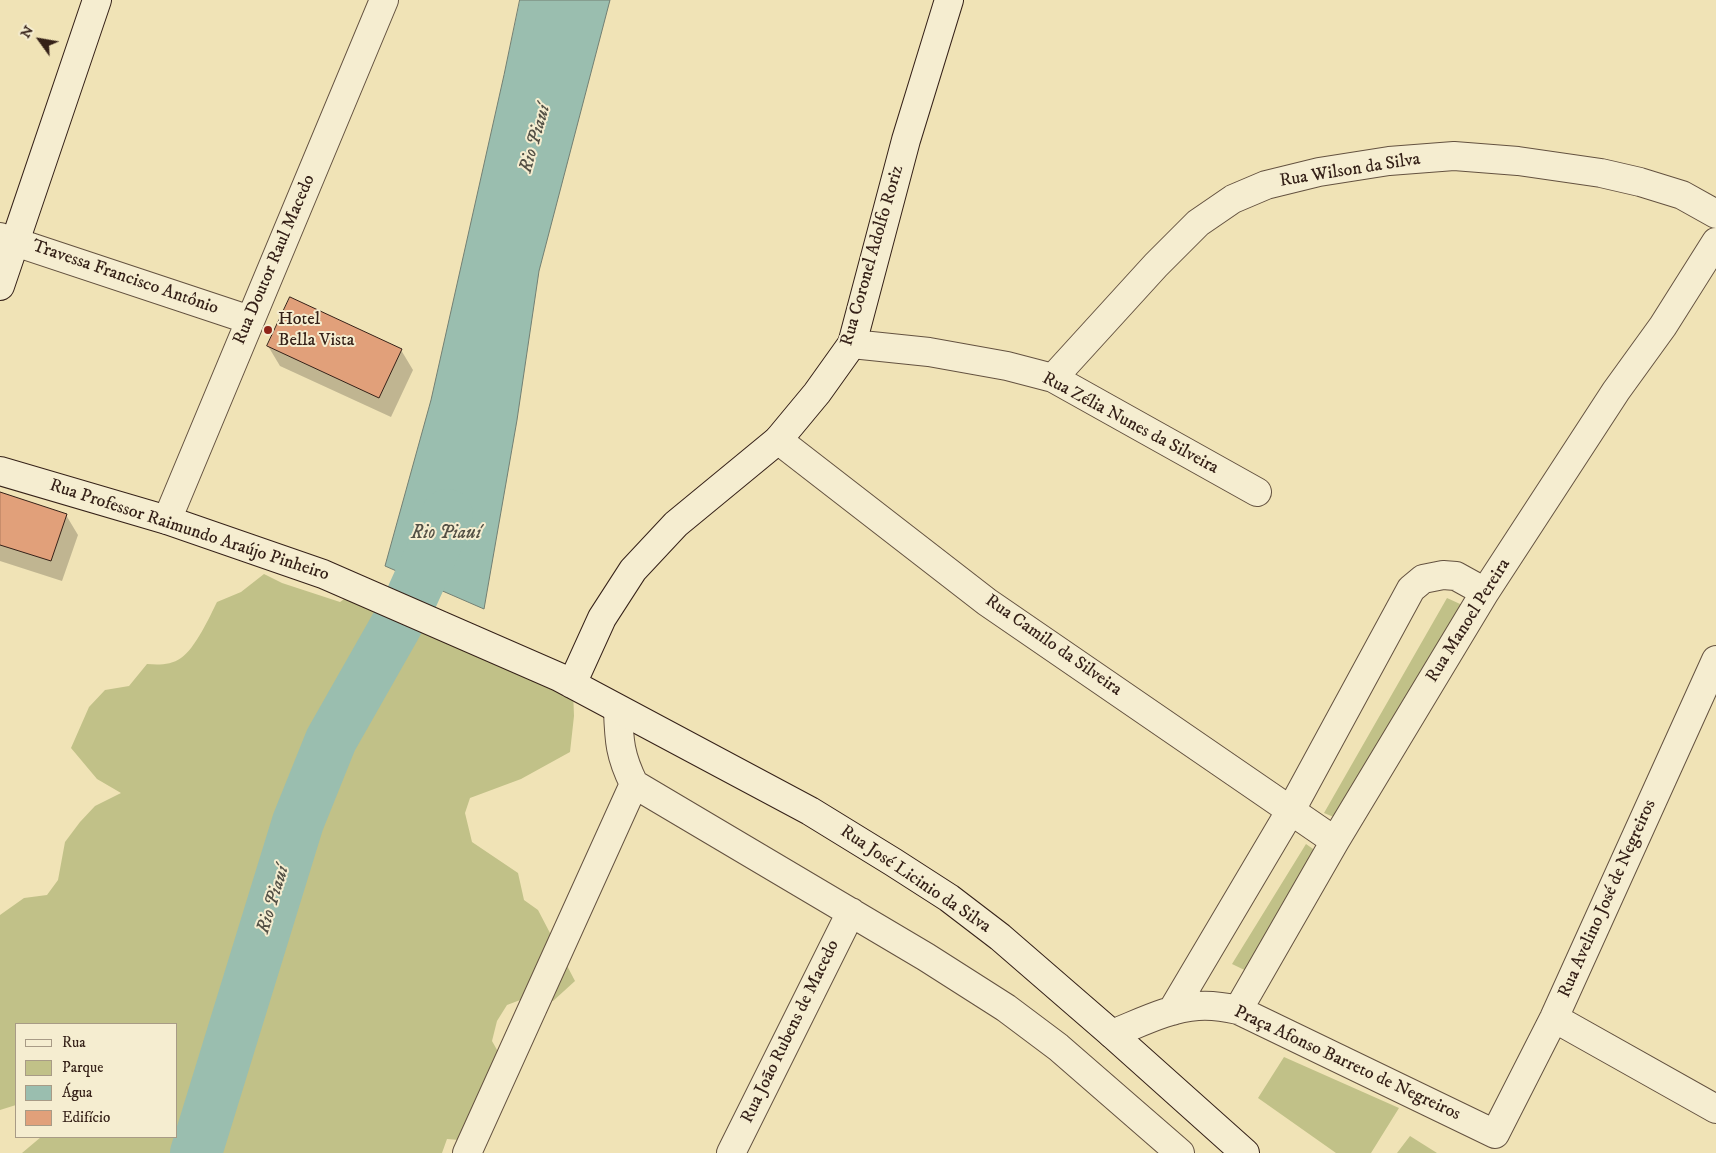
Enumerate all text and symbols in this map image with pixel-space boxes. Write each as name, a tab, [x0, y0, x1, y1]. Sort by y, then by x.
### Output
north arrow	[15, 15, 65, 65]
text: N	[17, 22, 38, 42]
water label: Rio Piauí	[515, 102, 557, 176]
street label: Rua Wilson da Silva	[1278, 149, 1422, 193]
street label: Rua Coronel Adolfo Roriz	[837, 163, 909, 349]
street label: Rua Doutor Raul Macedo	[229, 172, 321, 348]
street label: Travessa Francisco Antônio	[29, 236, 221, 320]
place label: Hotel Bella Vista	[278, 309, 354, 352]
marker: Hotel Bella Vista	[262, 324, 274, 336]
street label: Rua Zélia Nunes da Silveira	[1038, 368, 1222, 480]
street label: Rua Professor Raimundo Araújo Pinheiro	[47, 476, 331, 586]
water label: Rio Piauí	[411, 523, 481, 545]
street label: Rua Manoel Pereira	[1422, 555, 1516, 687]
street label: Rua Camilo da Silveira	[980, 591, 1126, 701]
street label: Rua Avelino José de Negreiros	[1554, 797, 1662, 1001]
street label: Rua José Licinio da Silva	[836, 822, 994, 938]
water label: Rio Piauí	[253, 863, 295, 937]
street label: Rua João Rubens de Macedo	[737, 937, 845, 1127]
street label: Praça Afonso Barreto de Negreiros	[1230, 1002, 1464, 1126]
legend	[15, 1023, 178, 1138]
text: Rua	[62, 1033, 86, 1052]
text: Parque	[62, 1058, 103, 1077]
text: Água	[62, 1083, 92, 1102]
text: Edifício	[62, 1108, 110, 1127]

